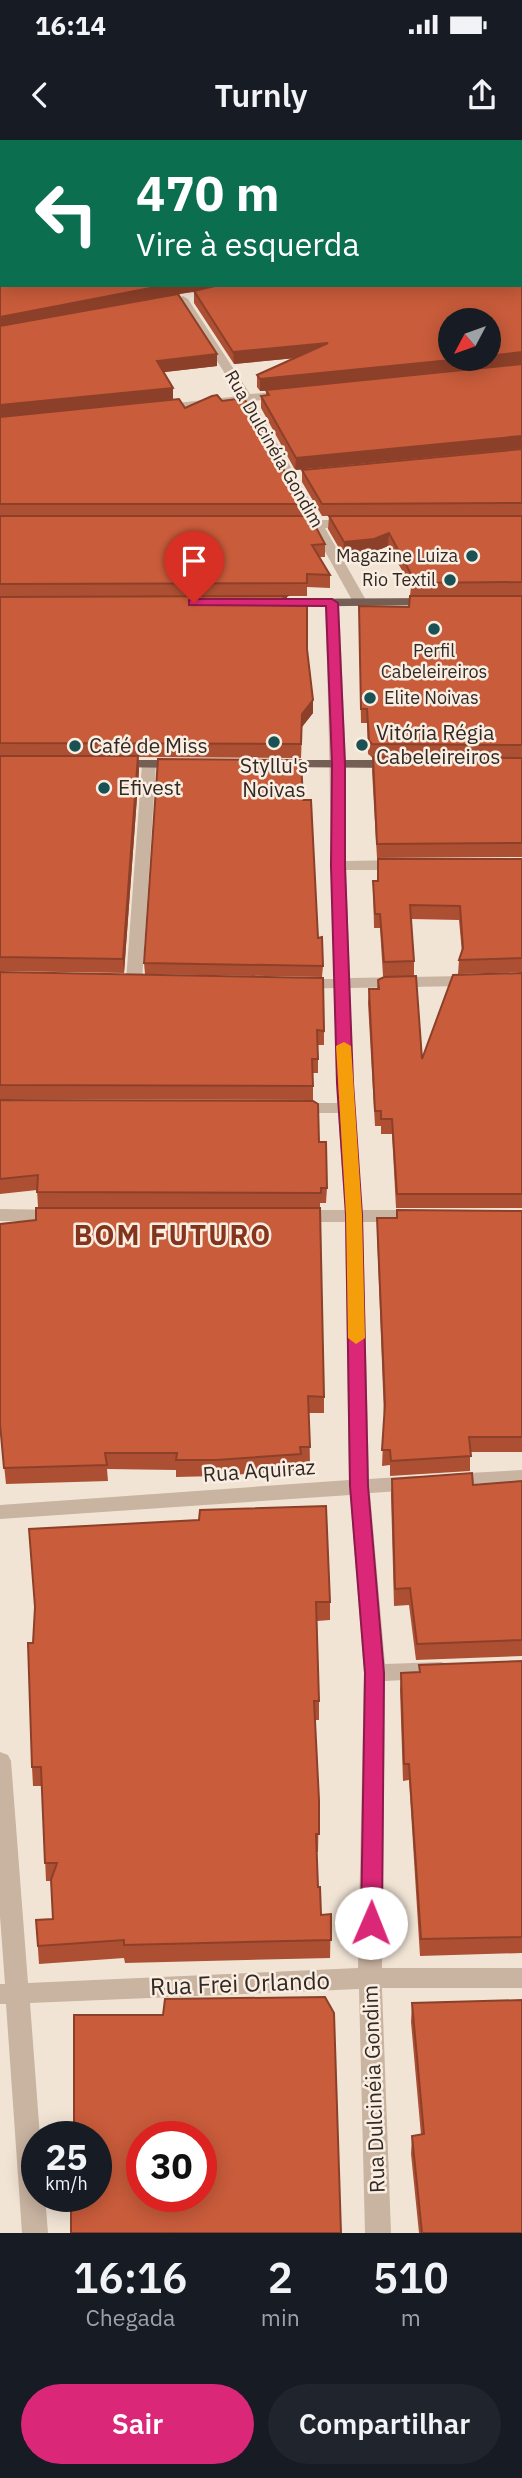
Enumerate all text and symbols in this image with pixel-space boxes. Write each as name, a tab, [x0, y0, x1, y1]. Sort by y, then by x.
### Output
text: 16:14	[35, 8, 106, 42]
text: Turnly	[214, 74, 308, 116]
icon: back	[21, 76, 59, 114]
icon: share	[463, 76, 501, 114]
text: 470 m	[136, 161, 280, 224]
icon: left	[21, 168, 112, 259]
text: Vire à esquerda	[136, 223, 360, 265]
north arrow	[438, 308, 500, 371]
map controls	[438, 308, 501, 371]
street label: Rua Dulcinéia Gondim	[220, 366, 329, 532]
pin	[164, 531, 224, 603]
icon: arrive	[175, 542, 213, 580]
place label: Magazine Luiza	[336, 544, 458, 567]
marker: Magazine Luiza	[464, 548, 480, 564]
place label: Rio Textil	[362, 568, 436, 591]
marker: Rio Textil	[442, 572, 458, 588]
marker: Perfil Cabeleireiros	[426, 621, 442, 637]
place label: Perfil Cabeleireiros	[381, 639, 487, 683]
place label: Elite Noivas	[384, 686, 479, 709]
marker: Elite Noivas	[362, 690, 378, 706]
place label: Vitória Régia Cabeleireiros	[376, 718, 500, 770]
place label: Café de Miss	[89, 731, 208, 759]
marker: Styllu's Noivas	[266, 734, 282, 750]
marker: Vitória Régia Cabeleireiros	[354, 737, 370, 753]
marker: Café de Miss	[67, 738, 83, 754]
place label: Styllu's Noivas	[240, 751, 308, 803]
place label: Efivest	[118, 773, 181, 801]
marker: Efivest	[96, 780, 112, 796]
district label: BOM FUTURO	[74, 1216, 272, 1253]
street label: Rua Aquiraz	[202, 1452, 316, 1488]
position arrow	[334, 1886, 408, 1960]
street label: Rua Frei Orlando	[149, 1964, 331, 2002]
street label: Rua Dulcinéia Gondim	[355, 1985, 391, 2193]
speed limit sign: 30	[126, 2121, 217, 2212]
text: 25	[45, 2134, 88, 2180]
text: km/h	[45, 2172, 88, 2195]
text: 16:16	[73, 2250, 188, 2305]
text: 2	[268, 2250, 293, 2305]
text: 510	[373, 2250, 449, 2305]
text: Chegada	[85, 2302, 175, 2332]
text: min	[261, 2302, 300, 2332]
text: m	[401, 2302, 421, 2332]
button: Sair	[21, 2384, 254, 2464]
button: Compartilhar	[268, 2384, 501, 2464]

